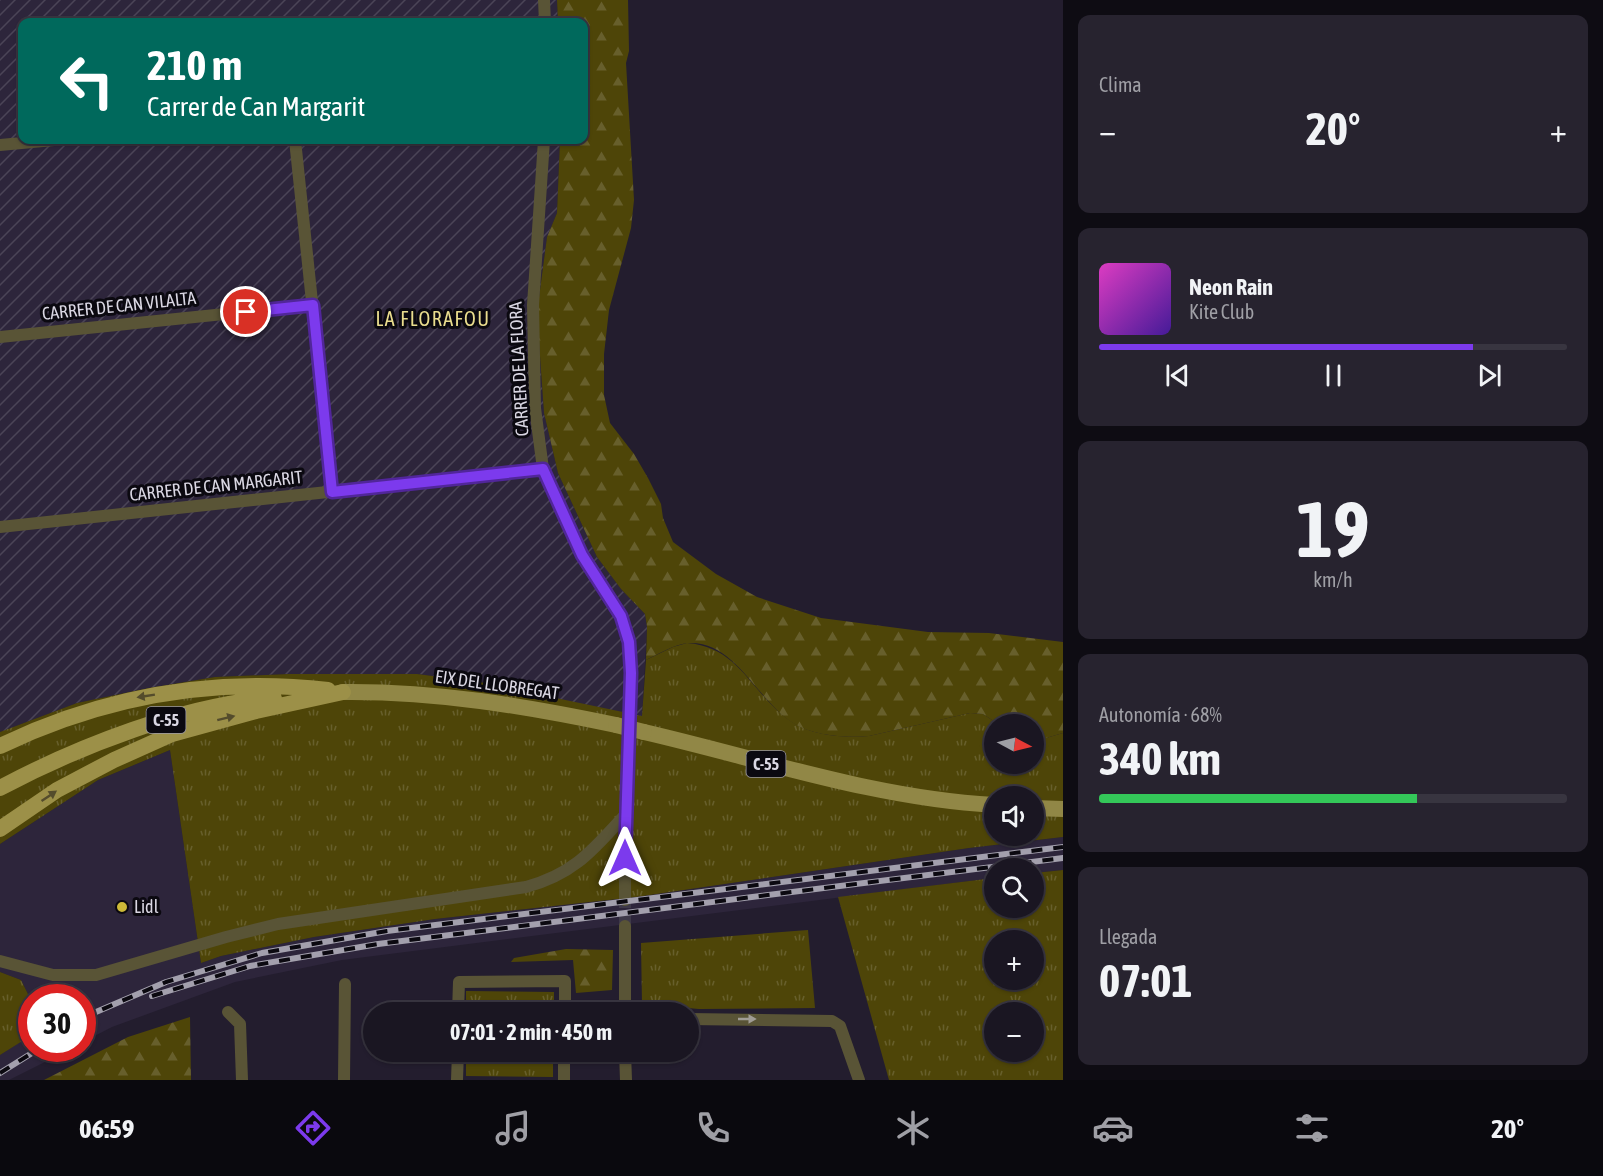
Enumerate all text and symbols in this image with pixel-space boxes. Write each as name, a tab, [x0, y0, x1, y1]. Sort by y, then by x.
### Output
text: 210 m	[147, 41, 242, 89]
icon: left	[48, 42, 126, 120]
text: Clima	[1099, 73, 1142, 96]
text: Carrer de Can Margarit	[147, 91, 365, 122]
text: 20°	[1306, 103, 1360, 155]
text: −	[1099, 111, 1116, 149]
text: +	[1550, 111, 1567, 149]
text: Neon Rain	[1189, 274, 1273, 300]
pin	[220, 286, 271, 337]
street label: CARRER DE CAN VILALTA	[41, 287, 197, 324]
icon: arrive	[229, 295, 262, 328]
text: Kite Club	[1189, 300, 1254, 323]
street label: CARRER DE LA FLORA	[504, 301, 533, 437]
district label: LA FLORAFOU	[375, 307, 491, 330]
icon: previous	[1161, 359, 1194, 392]
icon: pause	[1317, 359, 1350, 392]
icon: next	[1473, 359, 1506, 392]
street label: CARRER DE CAN MARGARIT	[128, 466, 304, 505]
text: 19	[1296, 484, 1370, 574]
text: km/h	[1313, 568, 1353, 591]
street label: EIX DEL LLOBREGAT	[434, 665, 560, 704]
one-way arrow	[137, 692, 156, 701]
text: Autonomía · 68%	[1099, 703, 1222, 726]
road number: C-55	[146, 707, 186, 733]
one-way arrow	[217, 713, 236, 723]
north arrow	[984, 714, 1044, 774]
map controls	[984, 714, 1044, 1062]
text: 340 km	[1099, 733, 1221, 785]
road number: C-55	[746, 751, 786, 777]
button: sound	[984, 786, 1044, 846]
one-way arrow	[40, 790, 56, 802]
position arrow	[593, 826, 657, 890]
button: search	[984, 858, 1044, 918]
place label: Lidl	[134, 896, 159, 917]
marker: Lidl	[115, 900, 129, 914]
text: Llegada	[1099, 925, 1157, 948]
button: +	[984, 930, 1044, 990]
text: 07:01	[1099, 955, 1193, 1007]
speed limit sign: 30	[18, 984, 96, 1062]
button: −	[984, 1002, 1044, 1062]
one-way arrow	[737, 1014, 756, 1024]
text: 07:01 · 2 min · 450 m	[450, 1019, 612, 1045]
icon: directions	[292, 1107, 334, 1149]
icon: music	[492, 1107, 534, 1149]
icon: phone	[692, 1107, 734, 1149]
icon: climate	[892, 1107, 934, 1149]
icon: car	[1092, 1107, 1134, 1149]
icon: filters	[1291, 1107, 1333, 1149]
text: 06:59	[79, 1113, 134, 1144]
text: 20°	[1491, 1113, 1524, 1144]

